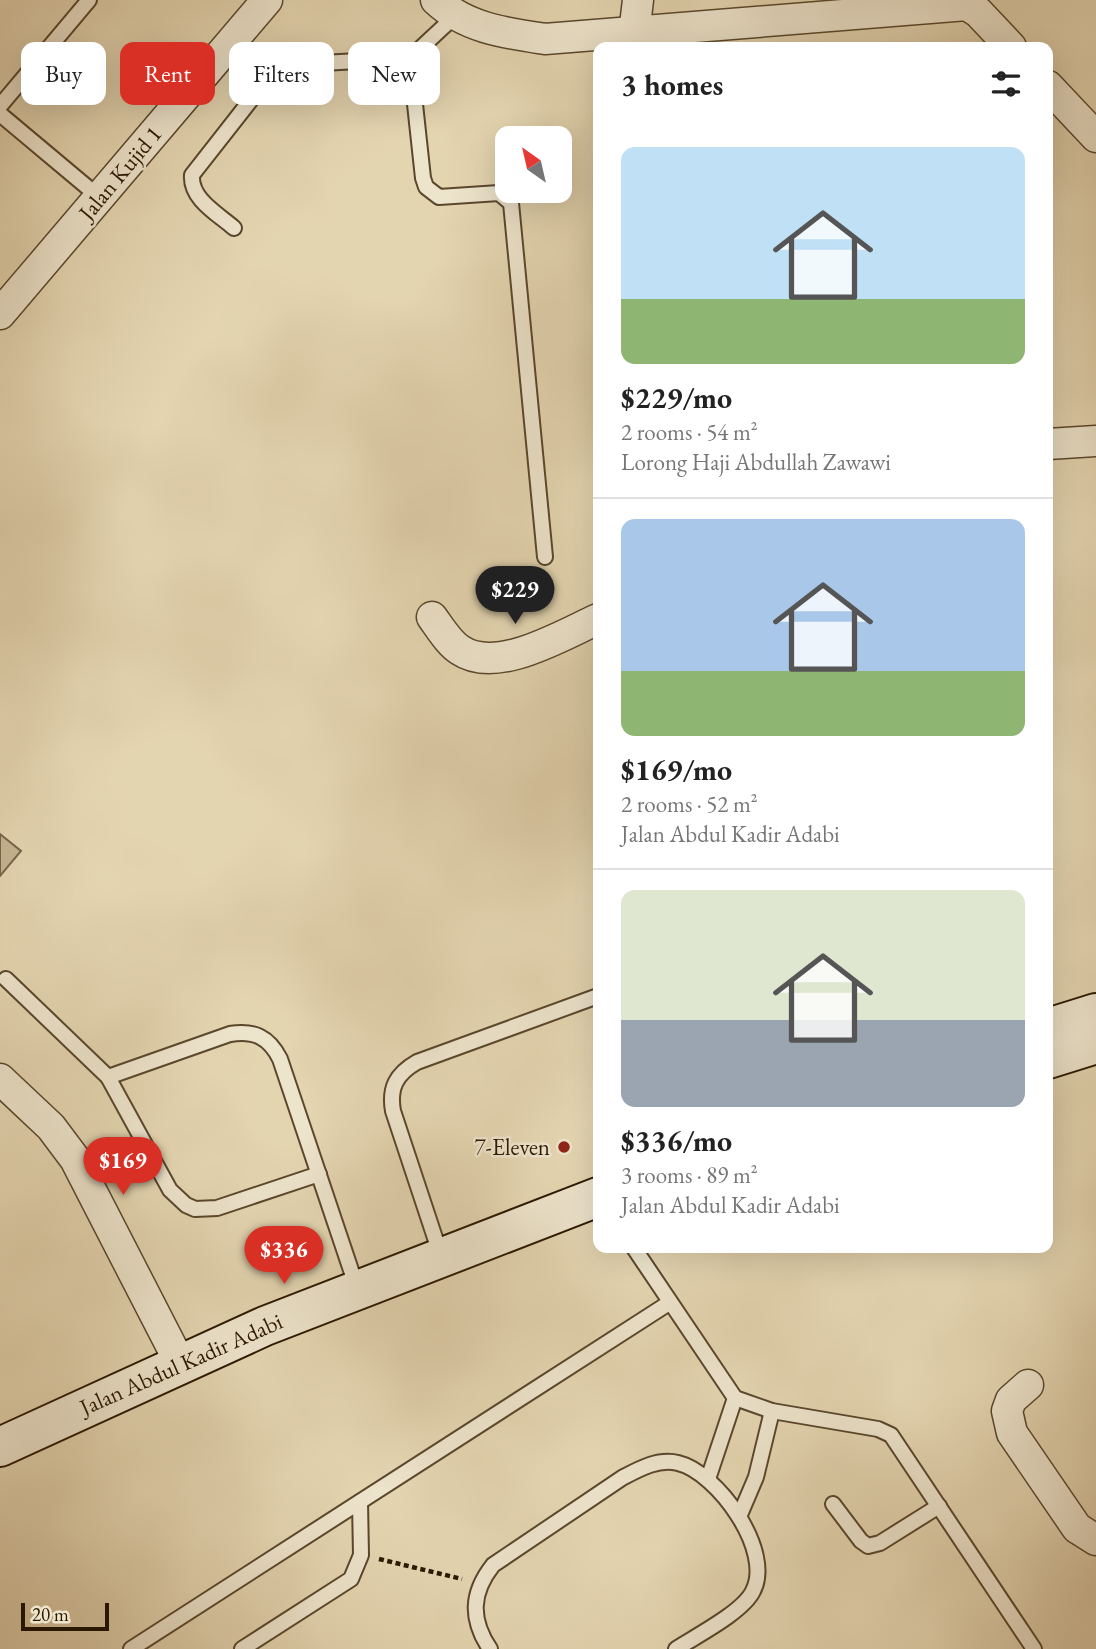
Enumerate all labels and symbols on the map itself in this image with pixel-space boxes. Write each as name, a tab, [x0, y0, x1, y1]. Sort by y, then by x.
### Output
street label: Jalan Kujid 1	[70, 120, 168, 228]
north arrow	[495, 126, 572, 203]
pin: $229	[474, 566, 556, 626]
place label: 7-Eleven	[475, 1132, 550, 1162]
pin: $169	[82, 1138, 164, 1197]
marker: 7-Eleven	[556, 1139, 572, 1155]
pin: $336	[243, 1226, 325, 1286]
street label: Jalan Abdul Kadir Adabi	[73, 1306, 287, 1423]
scale bar	[21, 1600, 108, 1632]

